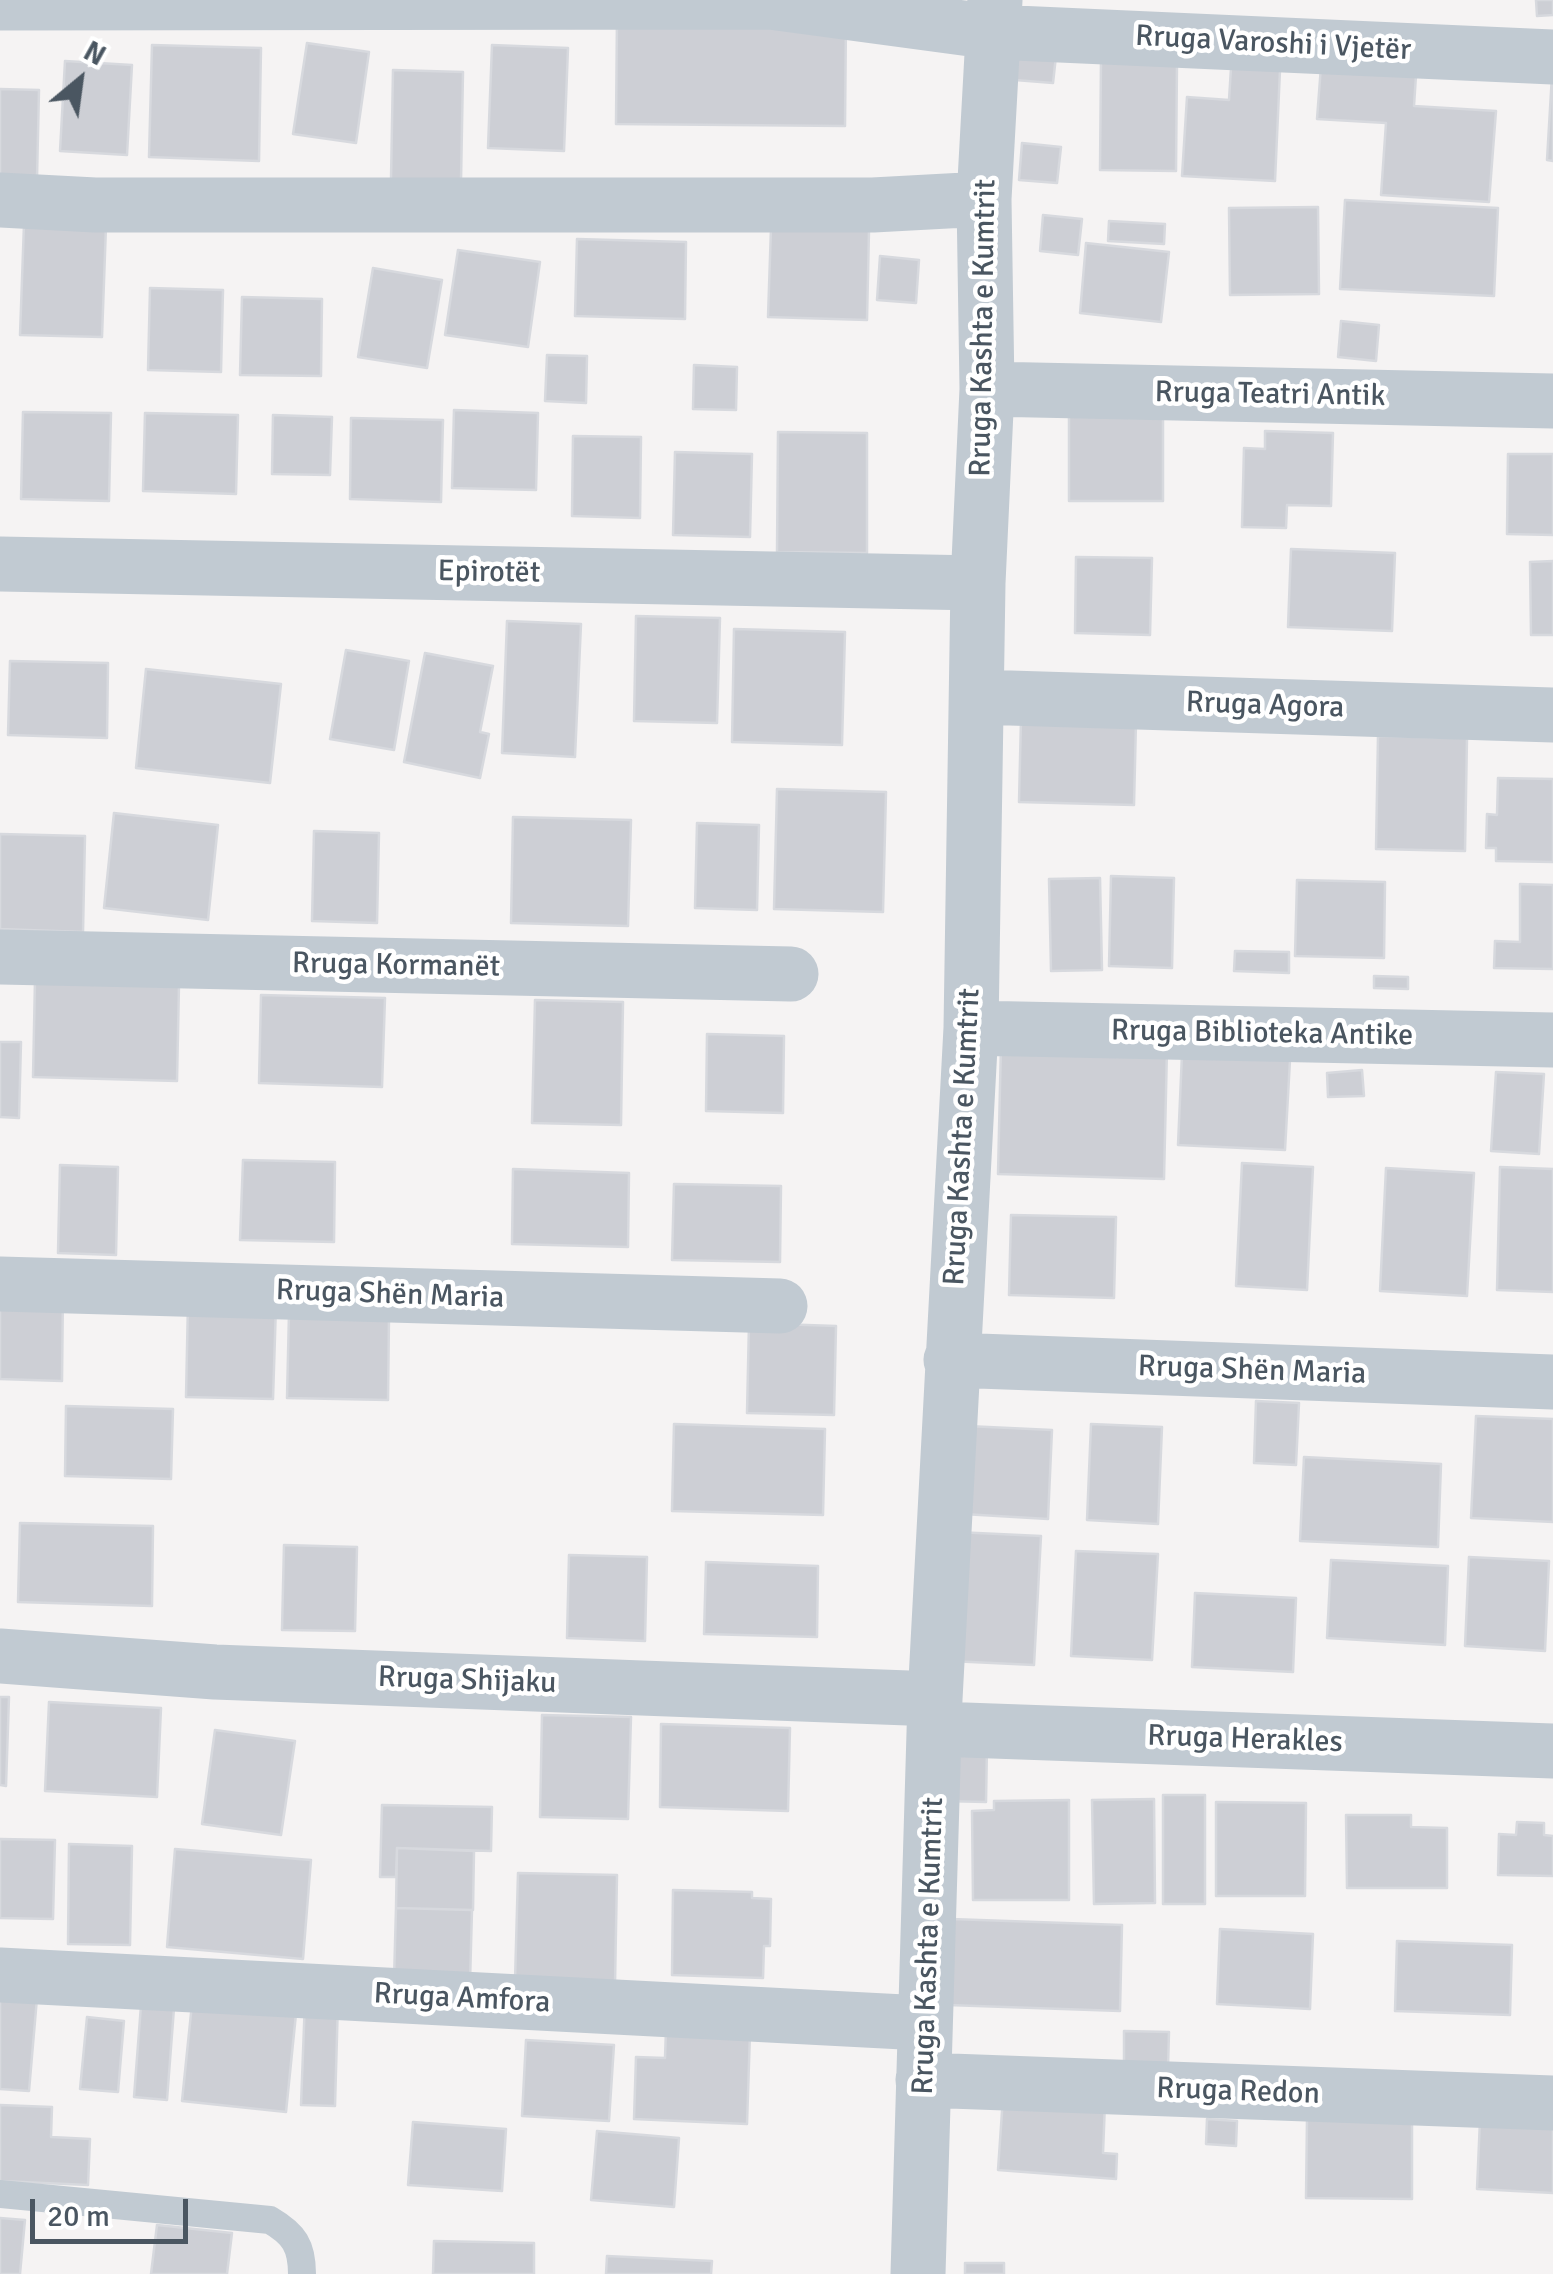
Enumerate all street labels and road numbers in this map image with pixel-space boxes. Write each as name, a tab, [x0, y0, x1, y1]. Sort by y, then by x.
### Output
street label: Rruga Varoshi i Vjetër	[1134, 19, 1412, 69]
street label: Rruga Kashta e Kumtrit	[963, 179, 1005, 477]
street label: Rruga Teatri Antik	[1154, 375, 1386, 415]
street label: Epirotët	[437, 554, 541, 592]
street label: Rruga Agora	[1185, 685, 1345, 727]
street label: Rruga Kormanët	[292, 946, 500, 986]
street label: Rruga Kashta e Kumtrit	[937, 987, 989, 1287]
street label: Rruga Biblioteka Antike	[1110, 1013, 1414, 1055]
street label: Rruga Shën Maria	[275, 1273, 505, 1317]
street label: Rruga Shën Maria	[1137, 1349, 1367, 1393]
street label: Rruga Shijaku	[377, 1660, 557, 1702]
street label: Rruga Herakles	[1147, 1719, 1343, 1761]
street label: Rruga Kashta e Kumtrit	[906, 1797, 952, 2095]
street label: Rruga Amfora	[373, 1976, 551, 2022]
street label: Rruga Redon	[1156, 2071, 1320, 2113]

